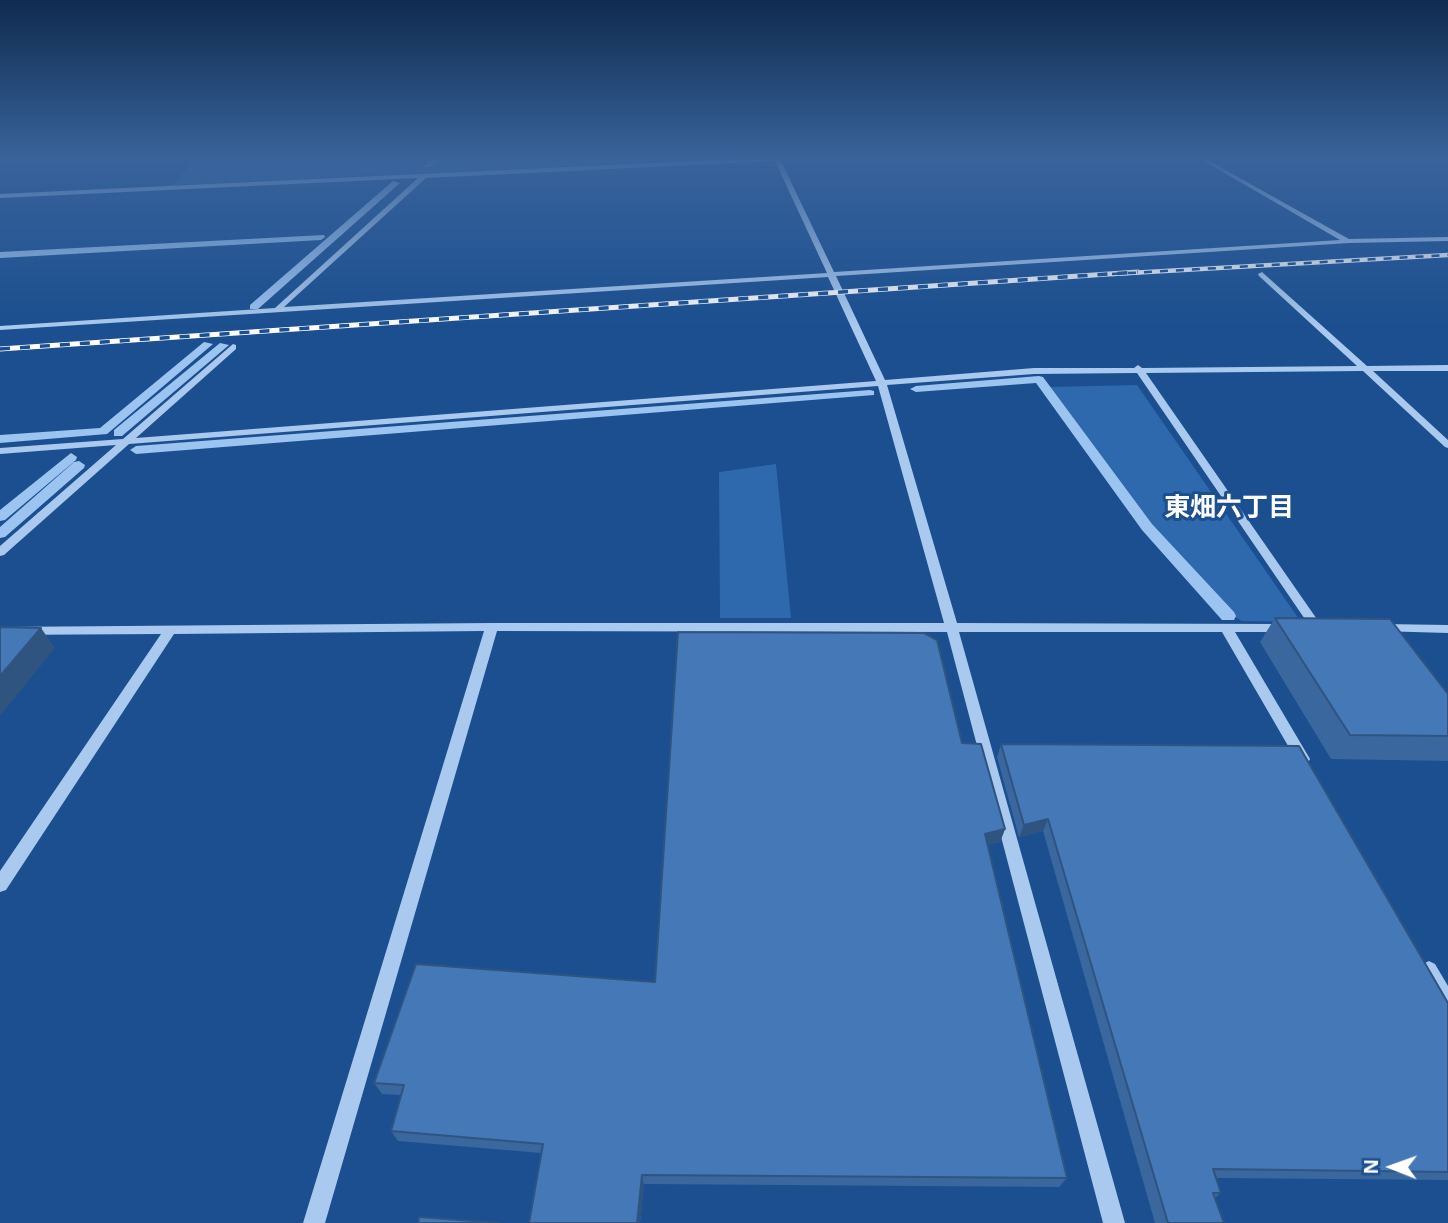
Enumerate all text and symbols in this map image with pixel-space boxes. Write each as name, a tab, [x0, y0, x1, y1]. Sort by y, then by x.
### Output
district label: 東畑六丁目	[1164, 493, 1294, 525]
north arrow	[1357, 1132, 1427, 1202]
text: N	[1358, 1159, 1384, 1175]

